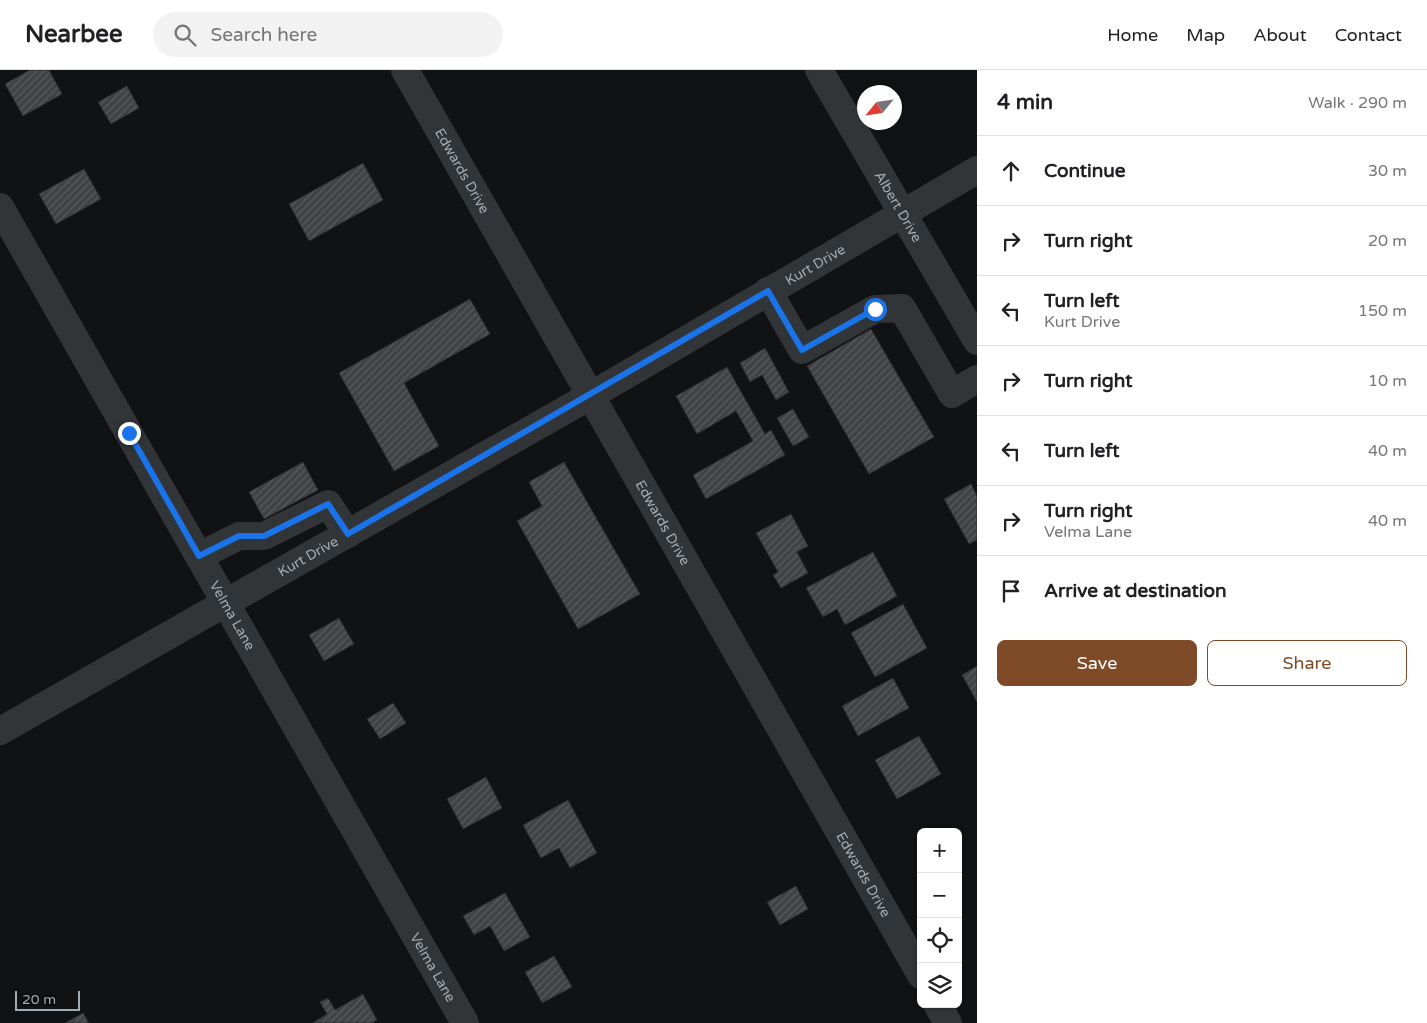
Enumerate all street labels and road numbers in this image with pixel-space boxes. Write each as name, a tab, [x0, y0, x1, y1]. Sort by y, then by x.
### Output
street label: Edwards Drive	[431, 125, 493, 217]
street label: Albert Drive	[871, 168, 926, 245]
street label: Kurt Drive	[782, 241, 848, 289]
street label: Edwards Drive	[632, 477, 694, 569]
street label: Kurt Drive	[275, 533, 341, 581]
street label: Velma Lane	[206, 578, 259, 653]
street label: Edwards Drive	[832, 829, 894, 920]
street label: Velma Lane	[406, 930, 459, 1005]

